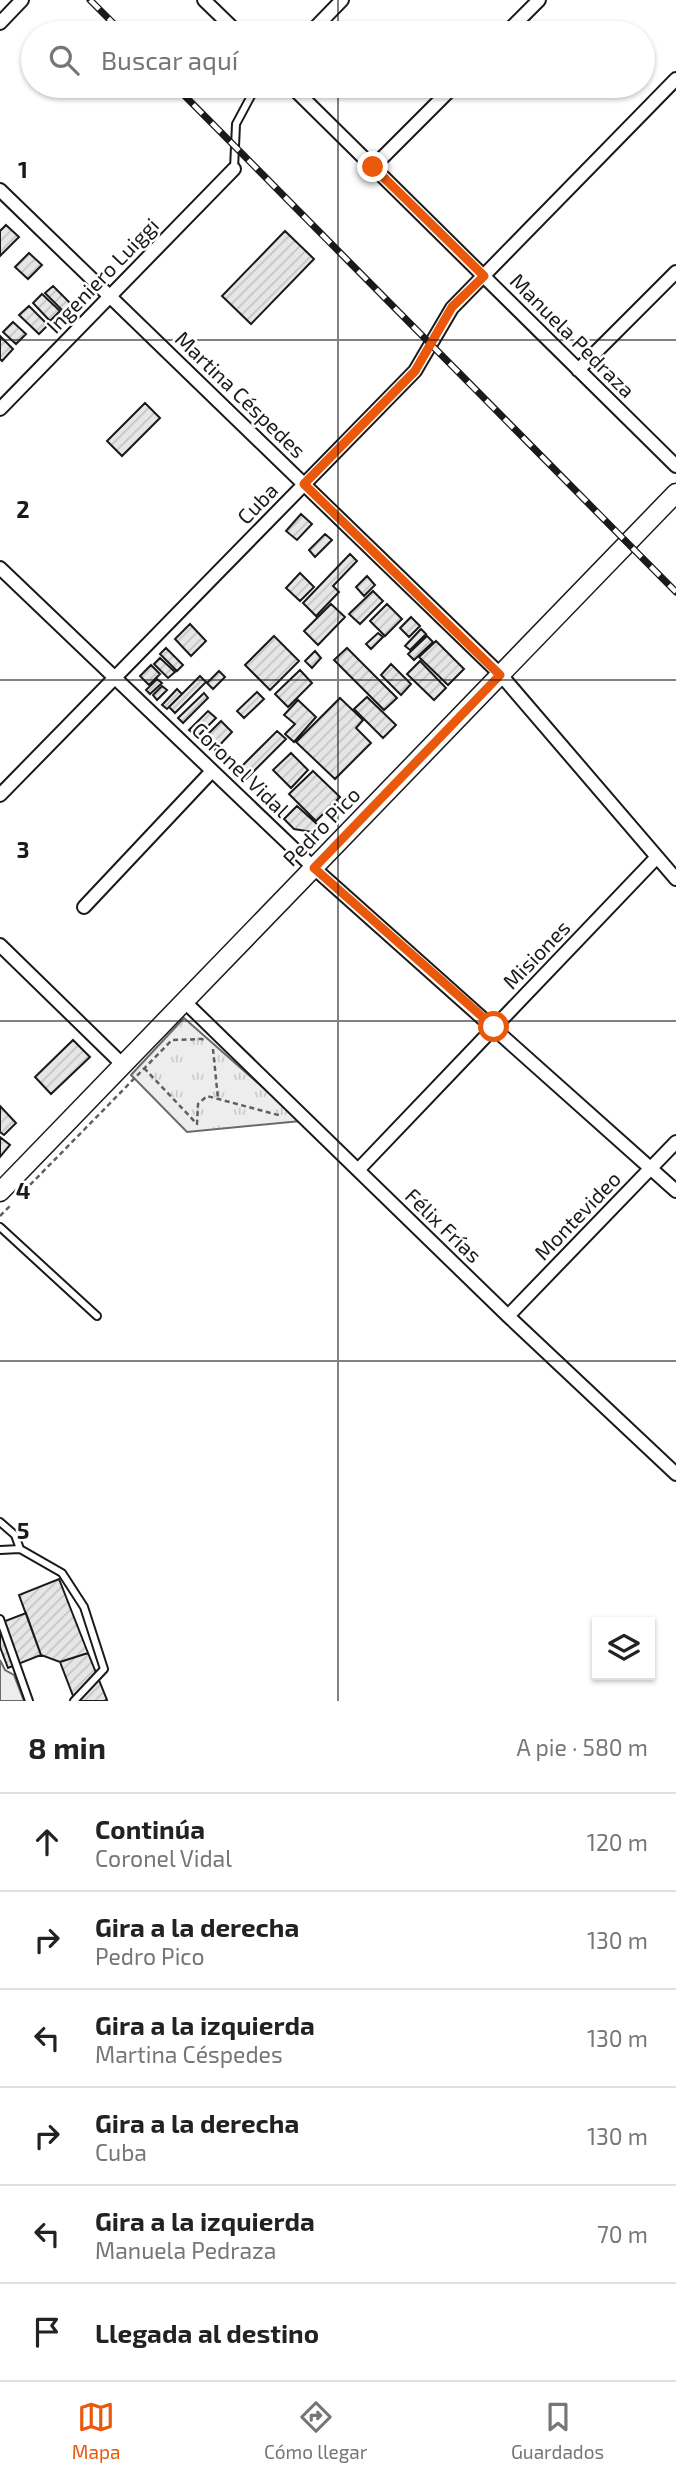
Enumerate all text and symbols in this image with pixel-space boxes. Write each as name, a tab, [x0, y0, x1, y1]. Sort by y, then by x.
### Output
search box	[21, 21, 655, 98]
icon: search	[45, 41, 83, 79]
text: Buscar aquí	[101, 44, 238, 75]
route end	[357, 151, 388, 182]
text: 1	[18, 155, 28, 183]
street label: Ingeniero Luiggi	[41, 212, 163, 338]
street label: Manuela Pedraza	[506, 268, 640, 402]
street label: Martina Céspedes	[171, 325, 311, 462]
street label: Cuba	[231, 477, 282, 529]
text: 2	[16, 495, 30, 523]
street label: Coronel Vidal	[187, 716, 295, 822]
street label: Pedro Pico	[277, 781, 365, 871]
text: 3	[16, 835, 30, 863]
street label: Misiones	[497, 914, 575, 993]
route start	[478, 1011, 509, 1042]
street label: Montevideo	[529, 1166, 625, 1264]
text: 4	[16, 1176, 30, 1204]
street label: Félix Frías	[401, 1182, 487, 1267]
text: 5	[17, 1516, 29, 1544]
map controls	[592, 1617, 655, 1680]
button: layers	[592, 1617, 655, 1680]
text: 8 min	[28, 1729, 106, 1765]
text: A pie · 580 m	[517, 1733, 648, 1761]
text: Continúa	[95, 1813, 205, 1844]
icon: ahead	[28, 1823, 66, 1861]
text: 120 m	[587, 1828, 648, 1856]
text: Coronel Vidal	[95, 1844, 232, 1872]
text: Gira a la derecha	[95, 1911, 299, 1942]
icon: right	[28, 1921, 66, 1959]
text: 130 m	[587, 1926, 648, 1954]
text: Pedro Pico	[95, 1942, 204, 1970]
text: Gira a la izquierda	[95, 2009, 315, 2040]
icon: left	[28, 2019, 66, 2057]
text: 130 m	[587, 2024, 648, 2052]
text: Martina Céspedes	[95, 2040, 283, 2068]
text: Gira a la derecha	[95, 2107, 299, 2138]
icon: right	[28, 2117, 66, 2155]
text: 130 m	[587, 2122, 648, 2150]
text: Cuba	[95, 2138, 147, 2166]
text: Gira a la izquierda	[95, 2205, 315, 2236]
icon: left	[28, 2215, 66, 2253]
text: 70 m	[597, 2220, 648, 2248]
text: Manuela Pedraza	[95, 2236, 276, 2264]
icon: arrive	[28, 2313, 66, 2351]
text: Llegada al destino	[95, 2317, 319, 2348]
tab: Mapa	[72, 2398, 120, 2463]
tab: Cómo llegar	[264, 2398, 367, 2463]
tab: Guardados	[511, 2398, 604, 2463]

